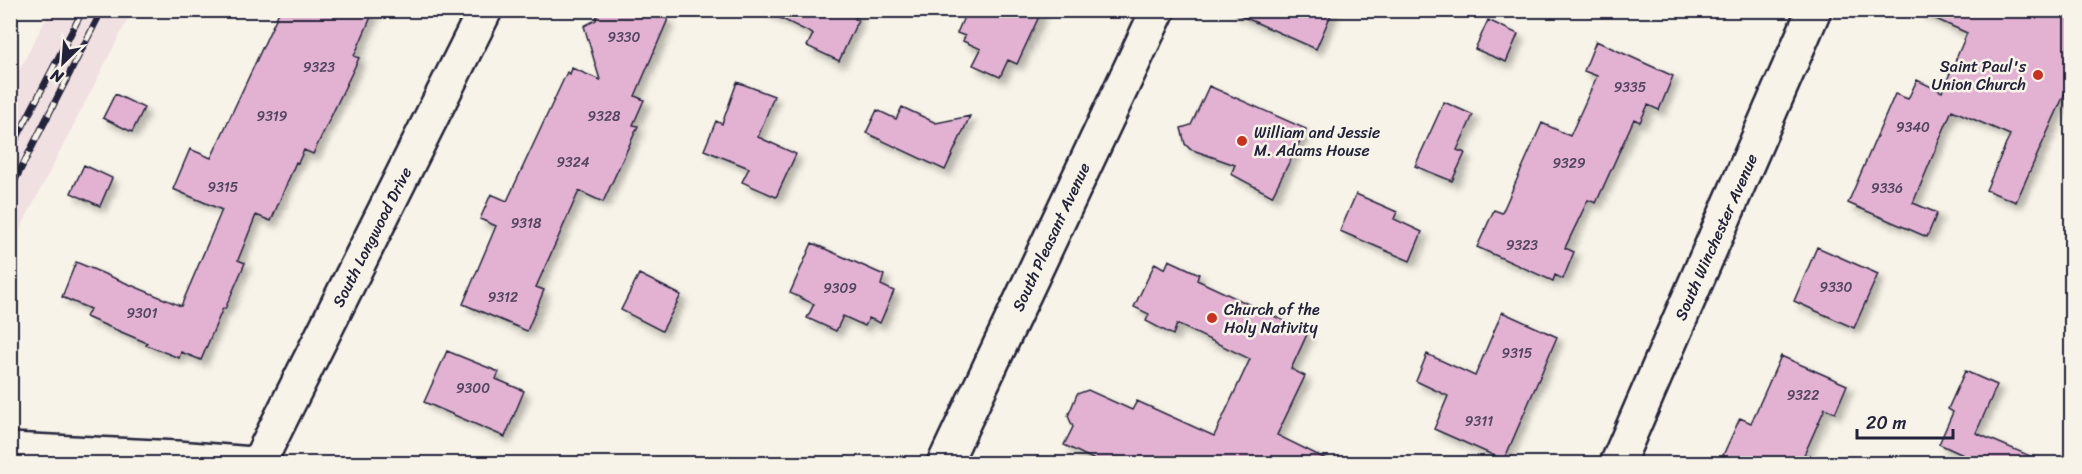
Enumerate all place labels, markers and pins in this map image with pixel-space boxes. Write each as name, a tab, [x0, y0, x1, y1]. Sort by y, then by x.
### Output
place label: Saint Paul's Union Church	[1932, 52, 2027, 99]
marker: Saint Paul's Union Church	[2031, 68, 2045, 82]
place label: William and Jessie M. Adams House	[1254, 118, 1380, 165]
marker: William and Jessie M. Adams House	[1235, 134, 1249, 148]
place label: Church of the Holy Nativity	[1224, 295, 1320, 342]
marker: Church of the Holy Nativity	[1205, 311, 1219, 325]

